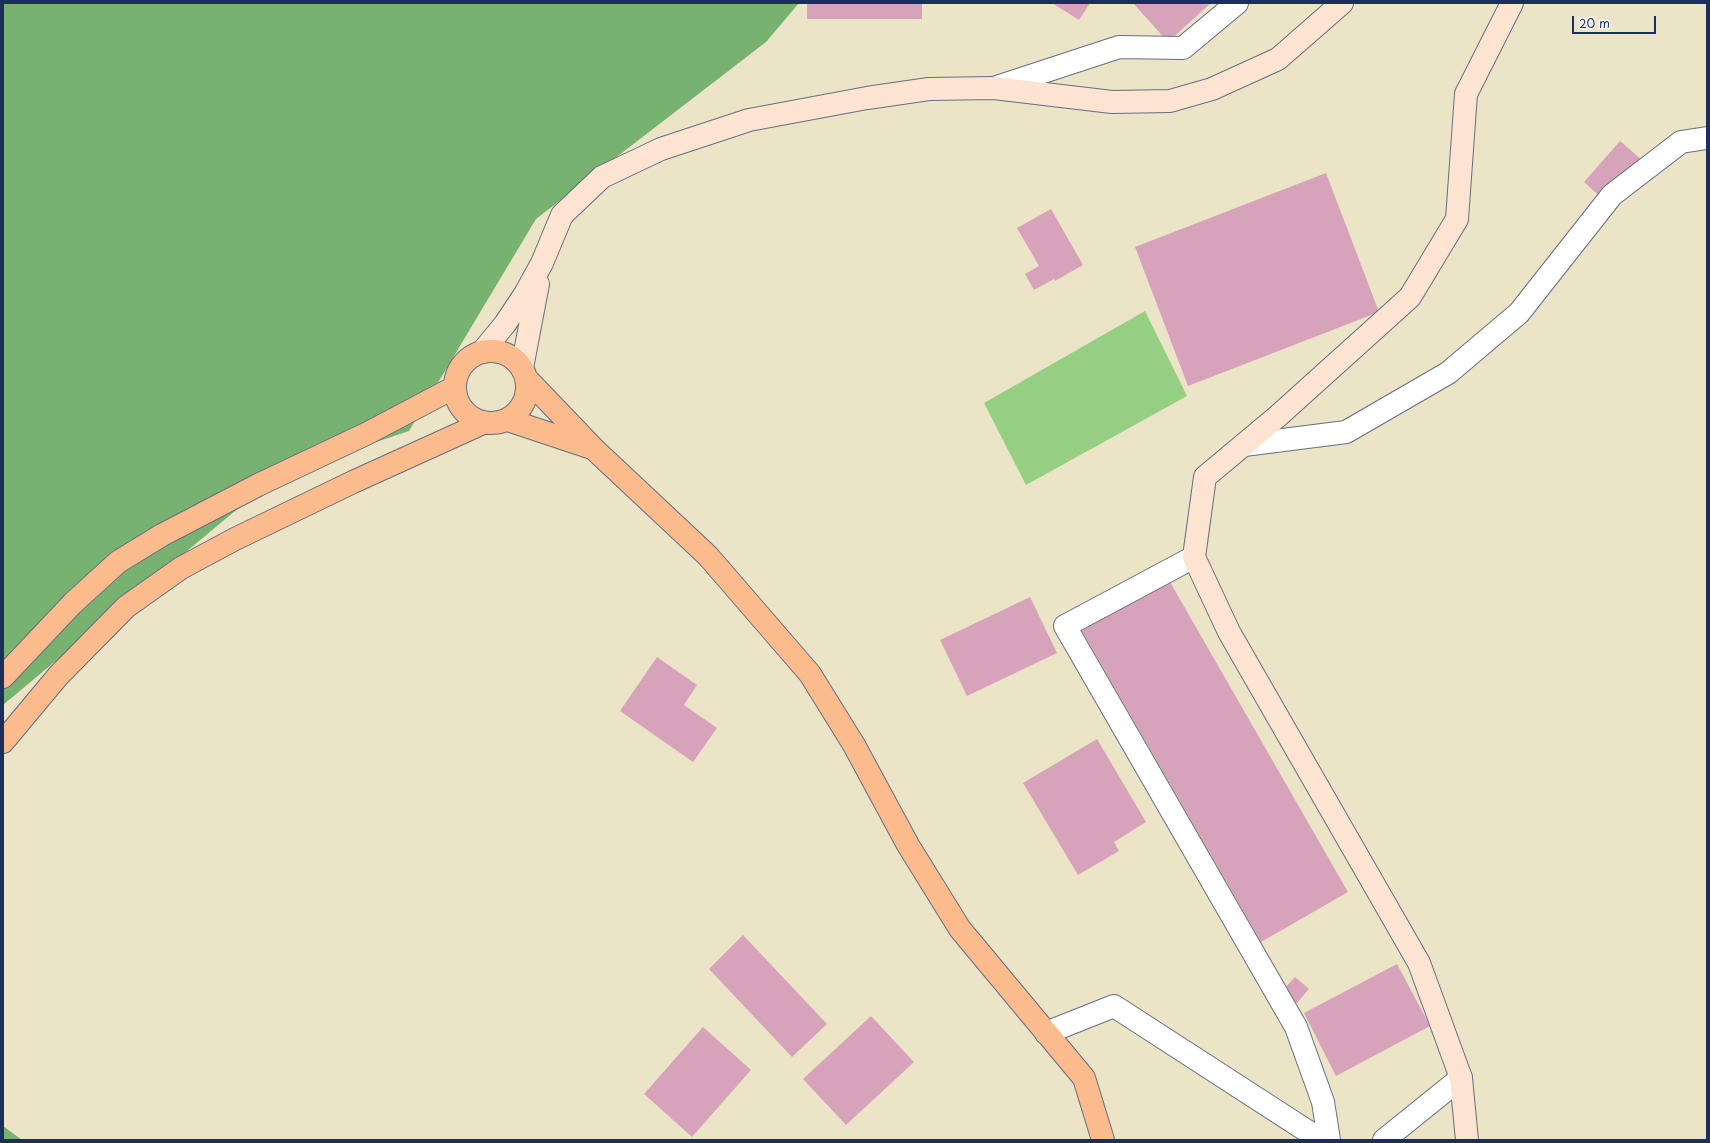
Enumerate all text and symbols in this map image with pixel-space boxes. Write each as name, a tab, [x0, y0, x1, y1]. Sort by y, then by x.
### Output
scale bar	[1574, 8, 1658, 34]
text: 20 m	[1579, 14, 1610, 32]

